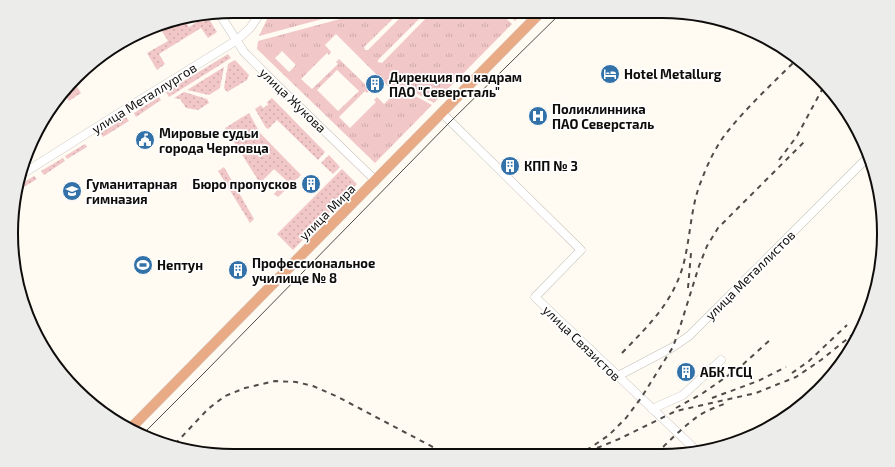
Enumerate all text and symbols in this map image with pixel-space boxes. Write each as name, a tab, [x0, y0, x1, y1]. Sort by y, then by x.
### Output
street label: улица Металлургов	[89, 59, 199, 137]
hotel icon: Hotel Metallurg	[599, 63, 621, 85]
street label: улица Жукова	[256, 64, 330, 136]
place label: Hotel Metallurg	[624, 66, 722, 82]
place label: Дирекция по кадрам ПАО "Северсталь"	[389, 69, 522, 100]
building icon: Дирекция по кадрам ПАО "Северсталь"	[364, 73, 386, 95]
place label: Поликлинника ПАО Северсталь	[552, 101, 654, 132]
hospital icon: Поликлинника ПАО Северсталь	[527, 105, 549, 127]
place label: Мировые судьи города Черповца	[159, 125, 269, 156]
public building icon: Мировые судьи города Черповца	[134, 129, 156, 151]
building icon: КПП № 3	[499, 155, 521, 177]
place label: КПП № 3	[524, 158, 578, 174]
building icon: Бюро пропусков	[300, 173, 322, 195]
place label: Гуманитарная гимназия	[86, 176, 177, 207]
place label: Бюро пропусков	[192, 176, 297, 192]
school or university icon: Гуманитарная гимназия	[61, 180, 83, 202]
street label: улица Мира	[296, 181, 358, 243]
street label: улица Металлистов	[702, 227, 798, 323]
sports icon: Нептун	[132, 254, 154, 276]
place label: Профессиональное училище № 8	[252, 255, 375, 286]
place label: Нептун	[157, 257, 203, 273]
building icon: Профессиональное училище № 8	[227, 259, 249, 281]
street label: улица Связистов	[540, 302, 624, 384]
building icon: АБК ТСЦ	[675, 361, 697, 383]
place label: АБК ТСЦ	[700, 364, 752, 380]

